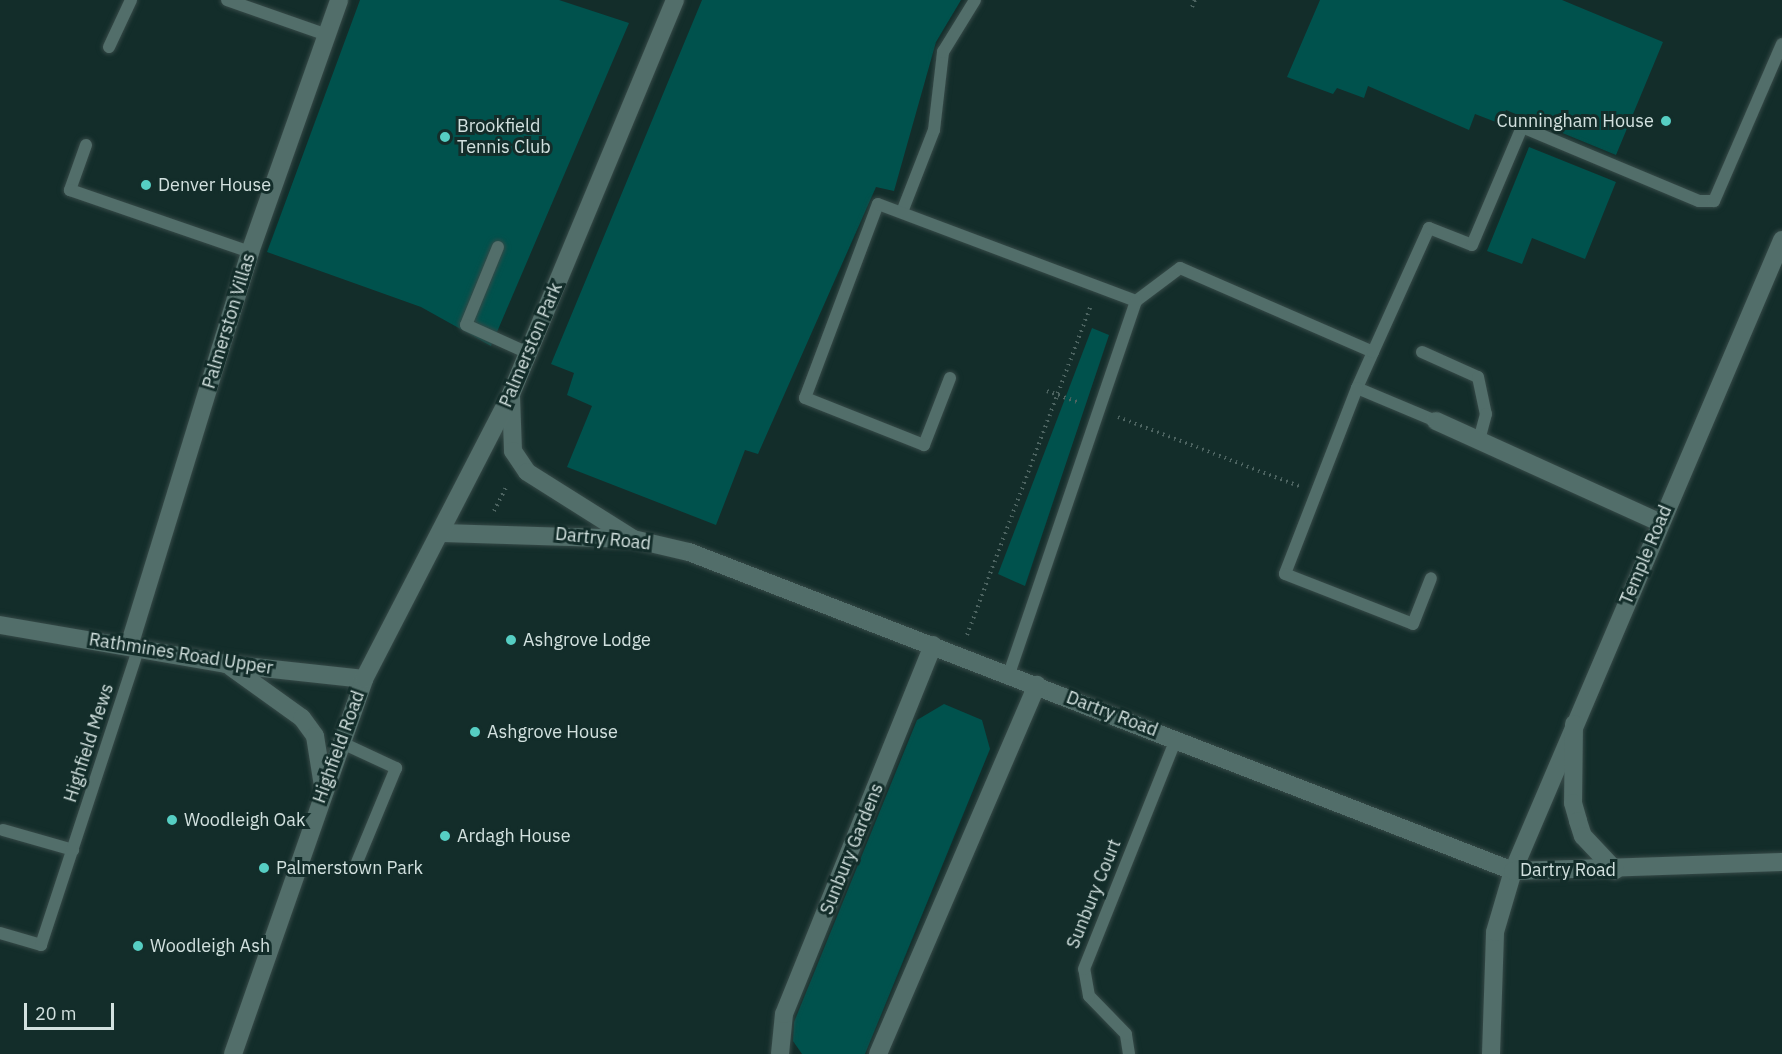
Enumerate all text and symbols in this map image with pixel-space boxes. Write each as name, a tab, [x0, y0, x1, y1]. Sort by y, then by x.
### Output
place label: Cunningham House	[1496, 110, 1654, 132]
marker: Cunningham House	[1659, 114, 1673, 128]
place label: Brookfield Tennis Club	[457, 116, 551, 158]
marker: Brookfield Tennis Club	[438, 130, 452, 144]
place label: Denver House	[158, 174, 271, 196]
marker: Denver House	[139, 178, 153, 192]
street label: Palmerston Villas	[198, 251, 260, 391]
street label: Palmerston Park	[495, 279, 567, 411]
street label: Temple Road	[1615, 502, 1677, 608]
street label: Dartry Road	[554, 523, 652, 555]
street label: Rathmines Road Upper	[87, 629, 275, 679]
place label: Ashgrove Lodge	[523, 629, 651, 651]
marker: Ashgrove Lodge	[504, 633, 518, 647]
street label: Highfield Mews	[60, 681, 118, 805]
street label: Dartry Road	[1063, 687, 1161, 741]
street label: Highfield Road	[309, 688, 369, 806]
place label: Ashgrove House	[487, 721, 618, 743]
marker: Ashgrove House	[468, 725, 482, 739]
street label: Sunbury Gardens	[816, 780, 888, 918]
place label: Woodleigh Oak	[184, 809, 305, 831]
marker: Woodleigh Oak	[165, 813, 179, 827]
place label: Ardagh House	[457, 825, 571, 847]
marker: Ardagh House	[438, 829, 452, 843]
street label: Sunbury Court	[1062, 836, 1126, 952]
place label: Palmerstown Park	[276, 857, 423, 879]
street label: Dartry Road	[1520, 859, 1616, 881]
marker: Palmerstown Park	[257, 861, 271, 875]
place label: Woodleigh Ash	[150, 935, 270, 957]
marker: Woodleigh Ash	[131, 939, 145, 953]
scale bar	[27, 991, 117, 1029]
text: 20 m	[35, 1002, 77, 1025]

